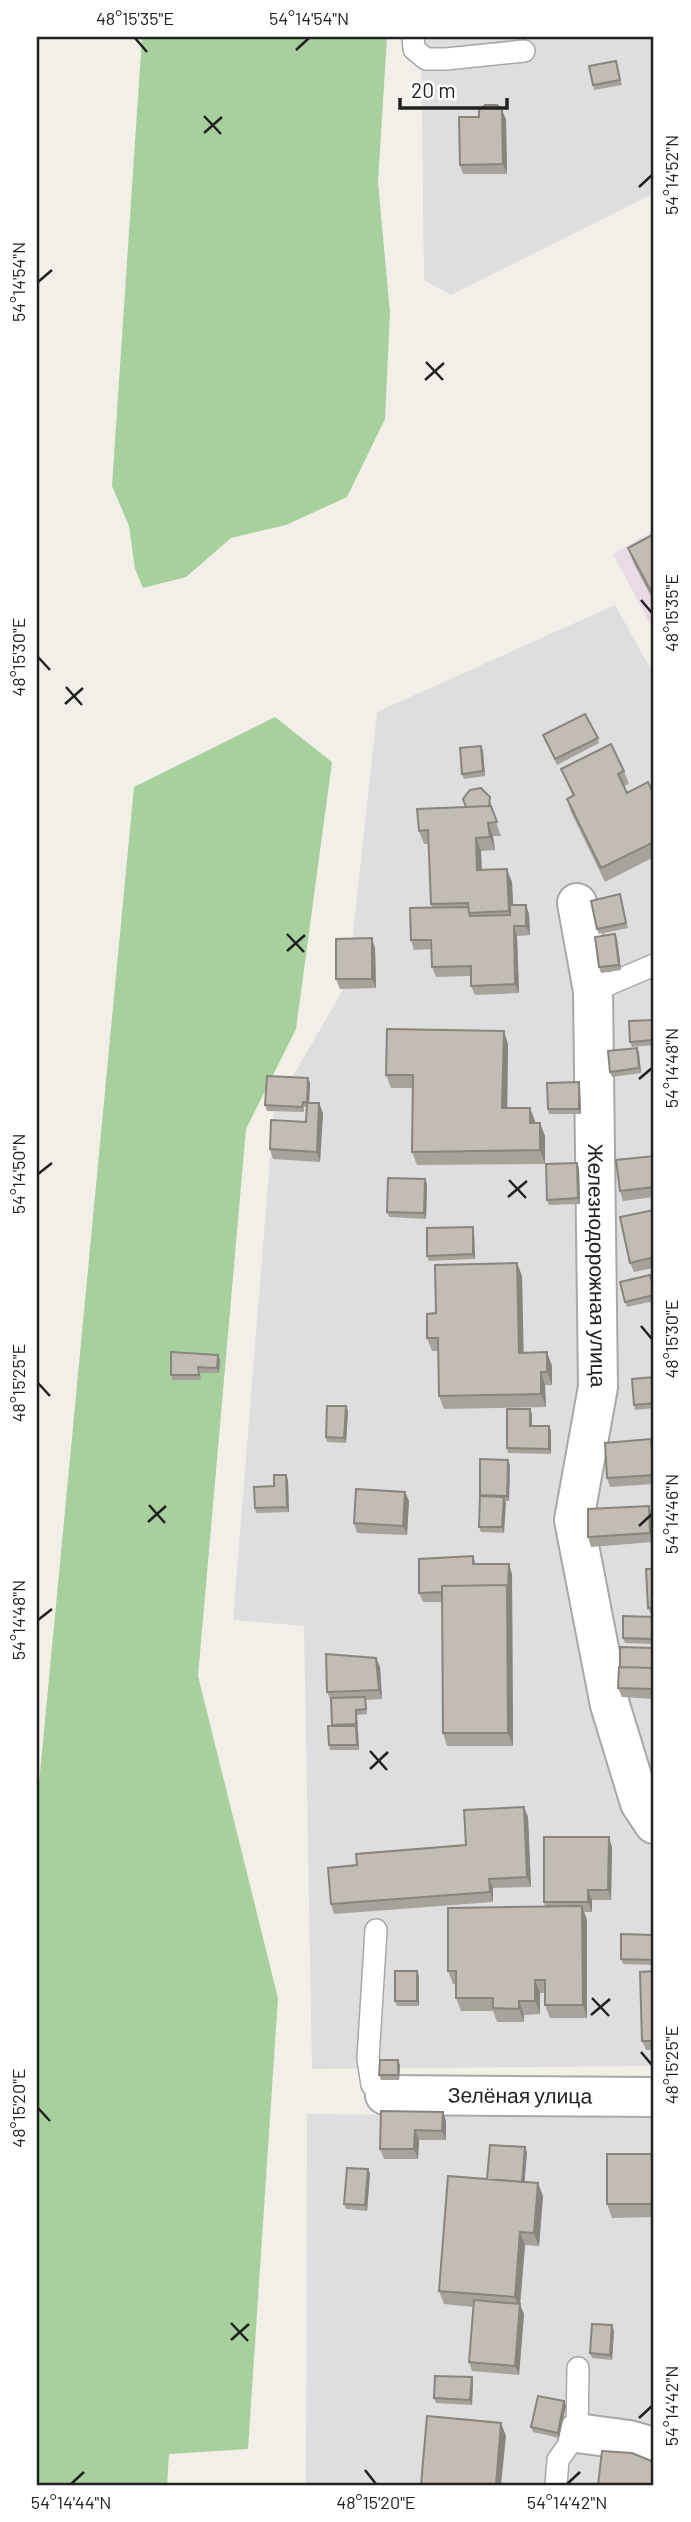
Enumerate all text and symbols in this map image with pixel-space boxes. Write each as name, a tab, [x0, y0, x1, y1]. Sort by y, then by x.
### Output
text: 48°15'35"E	[96, 7, 174, 29]
text: 54°14'54"N	[269, 7, 349, 29]
scale bar	[400, 66, 507, 110]
text: 20 m	[411, 77, 456, 102]
text: 54°14'52"N	[660, 135, 682, 215]
text: 54°14'54"N	[7, 242, 29, 322]
text: 48°15'35"E	[660, 574, 682, 652]
text: 48°15'30"E	[7, 617, 29, 697]
text: 54°14'48"N	[660, 1028, 682, 1108]
text: 54°14'50"N	[7, 1134, 29, 1214]
street label: Железнодорожная улица	[584, 1143, 612, 1388]
text: 48°15'30"E	[660, 1299, 682, 1379]
text: 48°15'25"E	[7, 1344, 29, 1422]
text: 54°14'46"N	[660, 1474, 682, 1554]
text: 54°14'48"N	[7, 1580, 29, 1660]
text: 48°15'25"E	[660, 2026, 682, 2104]
text: 48°15'20"E	[7, 2068, 29, 2148]
street label: Зелёная улица	[448, 2081, 593, 2108]
text: 54°14'42"N	[660, 2366, 682, 2446]
text: 54°14'44"N	[31, 2491, 111, 2513]
text: 48°15'20"E	[336, 2491, 416, 2513]
text: 54°14'42"N	[527, 2491, 607, 2513]

